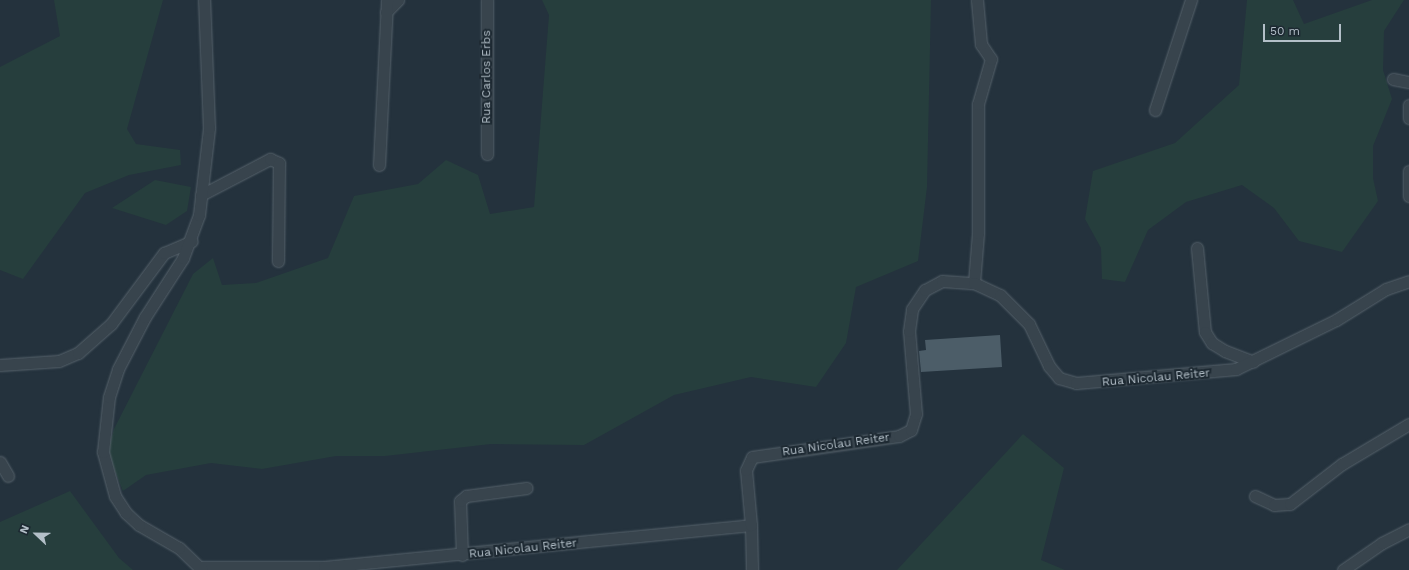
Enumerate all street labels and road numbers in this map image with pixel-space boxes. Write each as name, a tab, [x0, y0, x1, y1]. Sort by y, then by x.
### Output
street label: Rua Carlos Erbs	[480, 30, 494, 124]
street label: Rua Nicolau Reiter	[1101, 366, 1211, 390]
street label: Rua Nicolau Reiter	[781, 430, 891, 460]
street label: Rua Nicolau Reiter	[468, 536, 578, 562]

